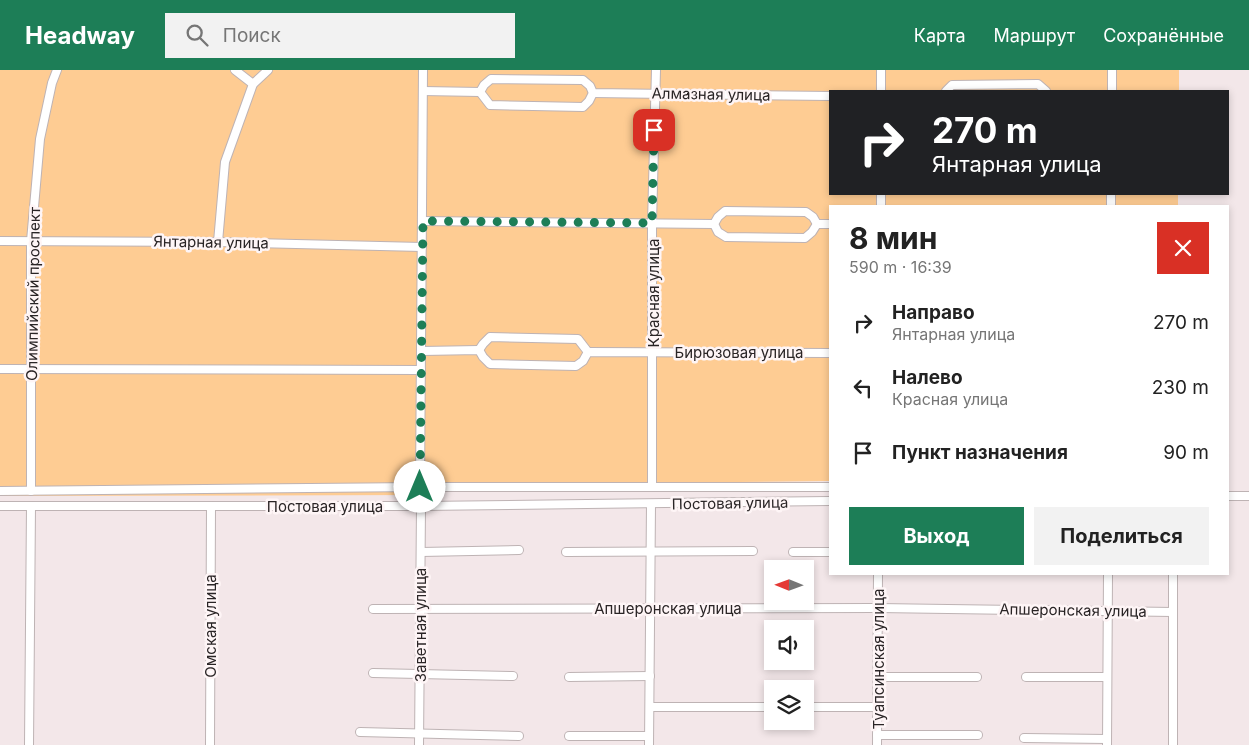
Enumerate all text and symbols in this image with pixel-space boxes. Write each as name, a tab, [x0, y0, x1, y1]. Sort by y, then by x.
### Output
search box	[165, 13, 515, 58]
text: Headway	[25, 21, 135, 50]
icon: search	[183, 21, 211, 49]
text: Поиск	[223, 24, 281, 47]
text: Карта	[914, 25, 966, 46]
text: Маршрут	[994, 25, 1075, 46]
text: Сохранённые	[1103, 25, 1224, 46]
street label: Алмазная улица	[651, 83, 771, 105]
pin	[633, 109, 675, 151]
text: 270 m	[932, 109, 1038, 151]
icon: right	[849, 110, 914, 175]
icon: arrive	[640, 116, 668, 144]
text: Янтарная улица	[932, 151, 1102, 177]
street label: Олимпийский проспект	[22, 207, 44, 381]
text: 8 мин	[849, 220, 937, 256]
button: close	[1157, 222, 1209, 274]
street label: Янтарная улица	[153, 231, 269, 253]
street label: Красная улица	[644, 239, 663, 347]
text: 590 m · 16:39	[849, 257, 952, 277]
text: Направо	[892, 301, 975, 324]
icon: right	[849, 309, 877, 337]
text: 270 m	[1153, 311, 1209, 334]
text: Янтарная улица	[892, 324, 1015, 344]
street label: Бирюзовая улица	[675, 343, 803, 362]
text: Налево	[892, 366, 963, 389]
icon: left	[849, 374, 877, 402]
text: 230 m	[1152, 376, 1209, 399]
text: Красная улица	[892, 389, 1008, 409]
icon: arrive	[849, 439, 877, 467]
text: Пункт назначения	[892, 441, 1068, 464]
text: 90 m	[1163, 441, 1209, 464]
position arrow	[393, 460, 445, 512]
street label: Постовая улица	[672, 492, 788, 514]
street label: Постовая улица	[267, 497, 383, 516]
button: Выход	[849, 507, 1024, 565]
button: Поделиться	[1034, 507, 1209, 565]
north arrow	[764, 560, 814, 610]
map controls	[764, 560, 814, 730]
street label: Заветная улица	[411, 568, 430, 682]
street label: Омская улица	[201, 574, 220, 678]
street label: Туапсинская улица	[869, 589, 888, 729]
street label: Апшеронская улица	[594, 599, 742, 618]
street label: Апшеронская улица	[999, 599, 1147, 621]
button: sound	[764, 620, 814, 670]
button: layers	[764, 680, 814, 730]

